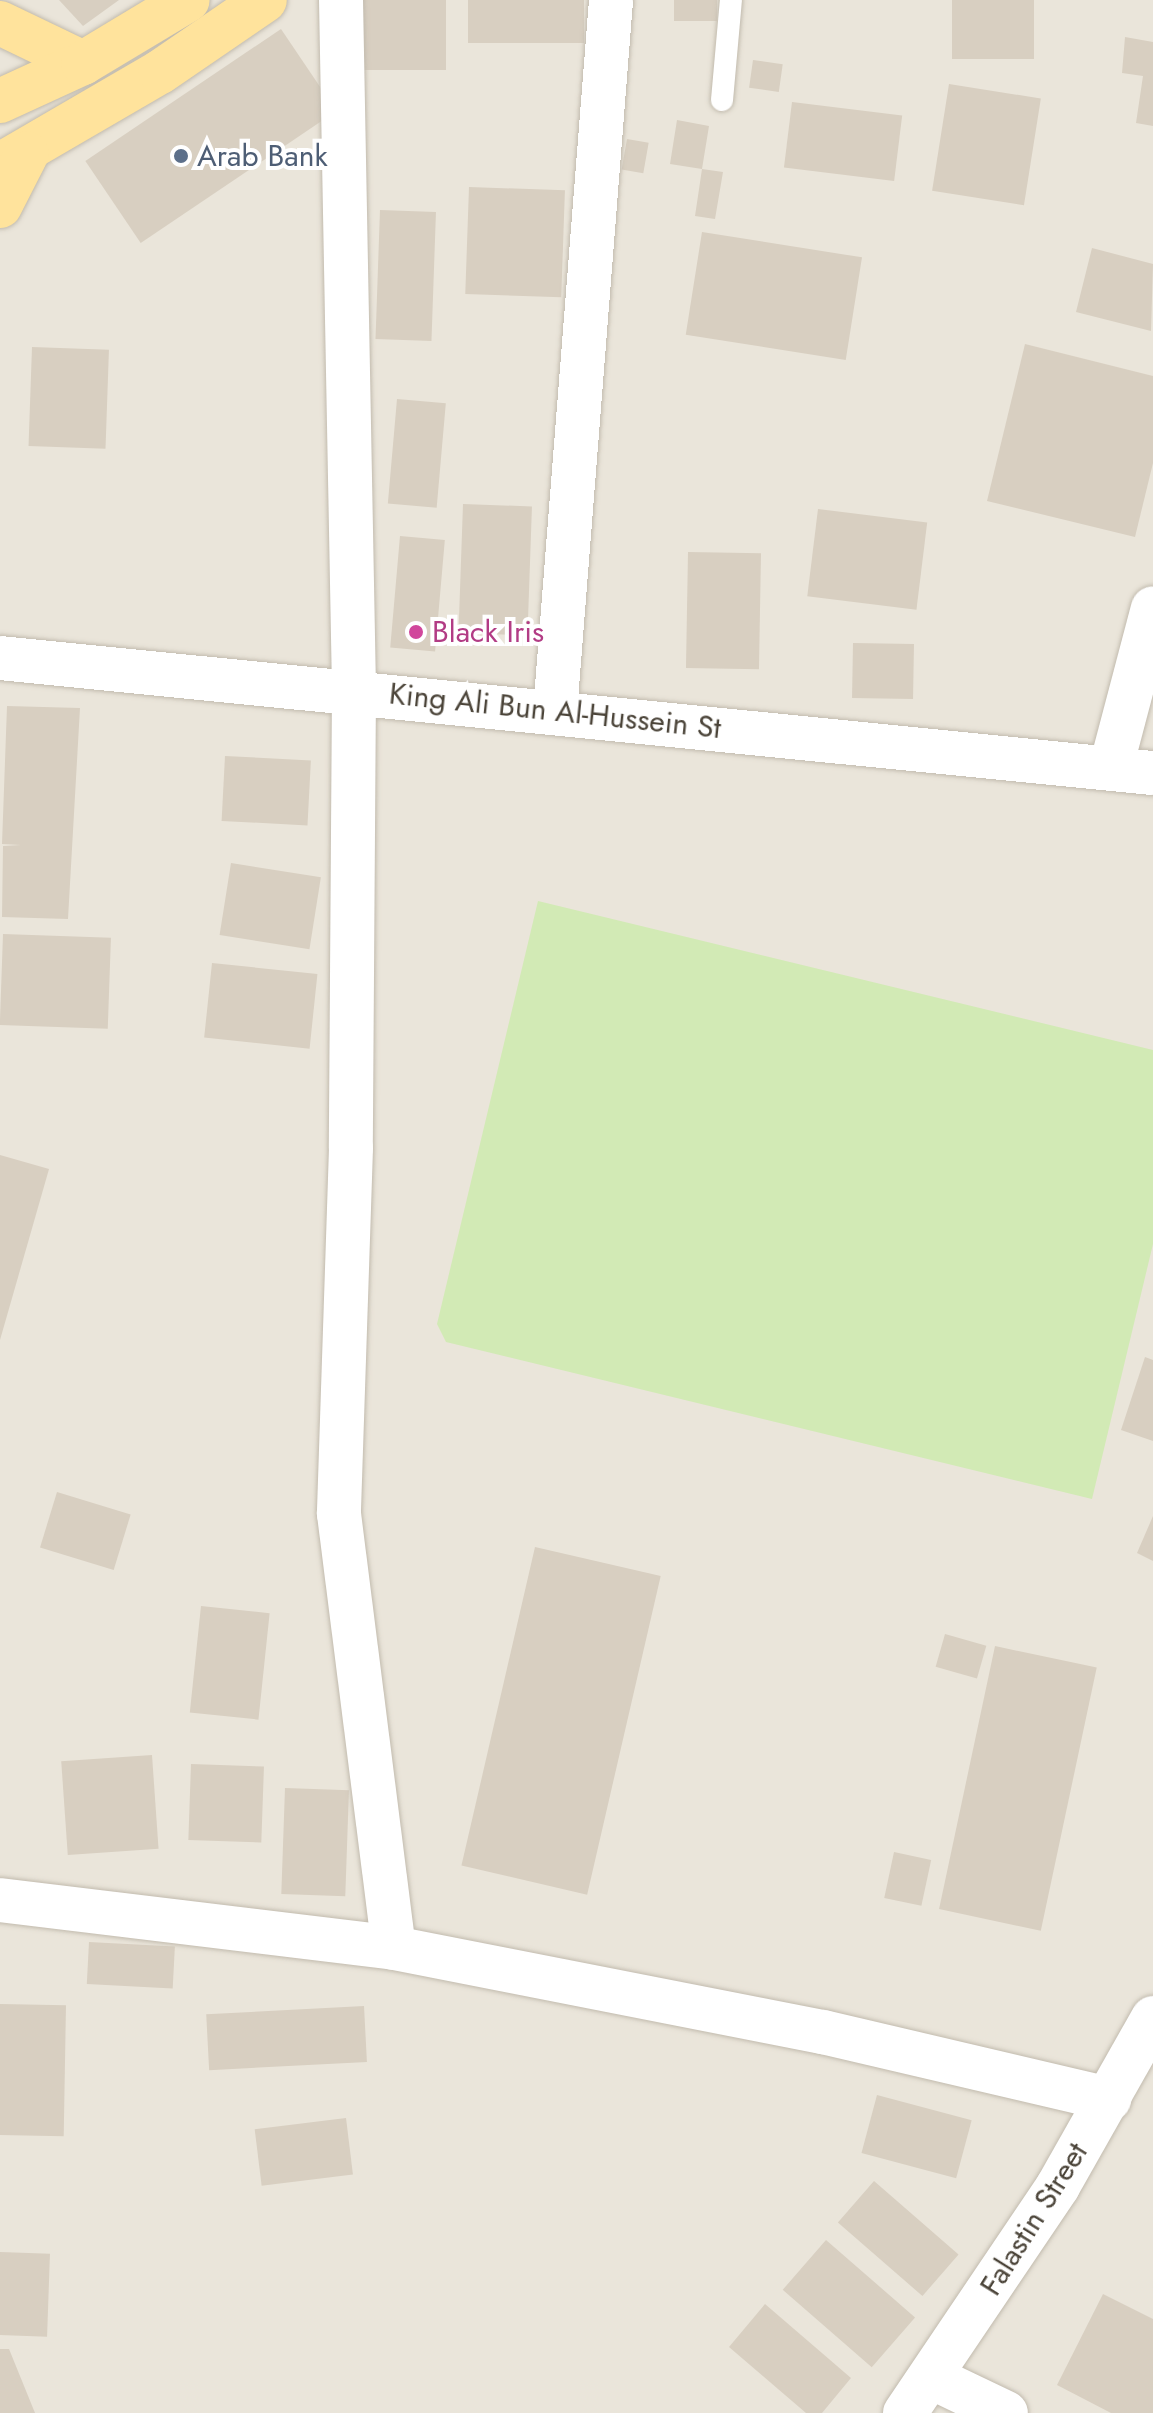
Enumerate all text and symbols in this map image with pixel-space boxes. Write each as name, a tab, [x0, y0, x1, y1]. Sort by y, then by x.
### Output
place label: Arab Bank	[197, 138, 328, 174]
marker: Arab Bank	[172, 147, 190, 165]
place label: Black Iris	[432, 614, 544, 650]
marker: Black Iris	[407, 623, 425, 641]
street label: King Ali Bun Al-Hussein St	[387, 676, 723, 746]
street label: Falastin Street	[973, 2136, 1095, 2302]

